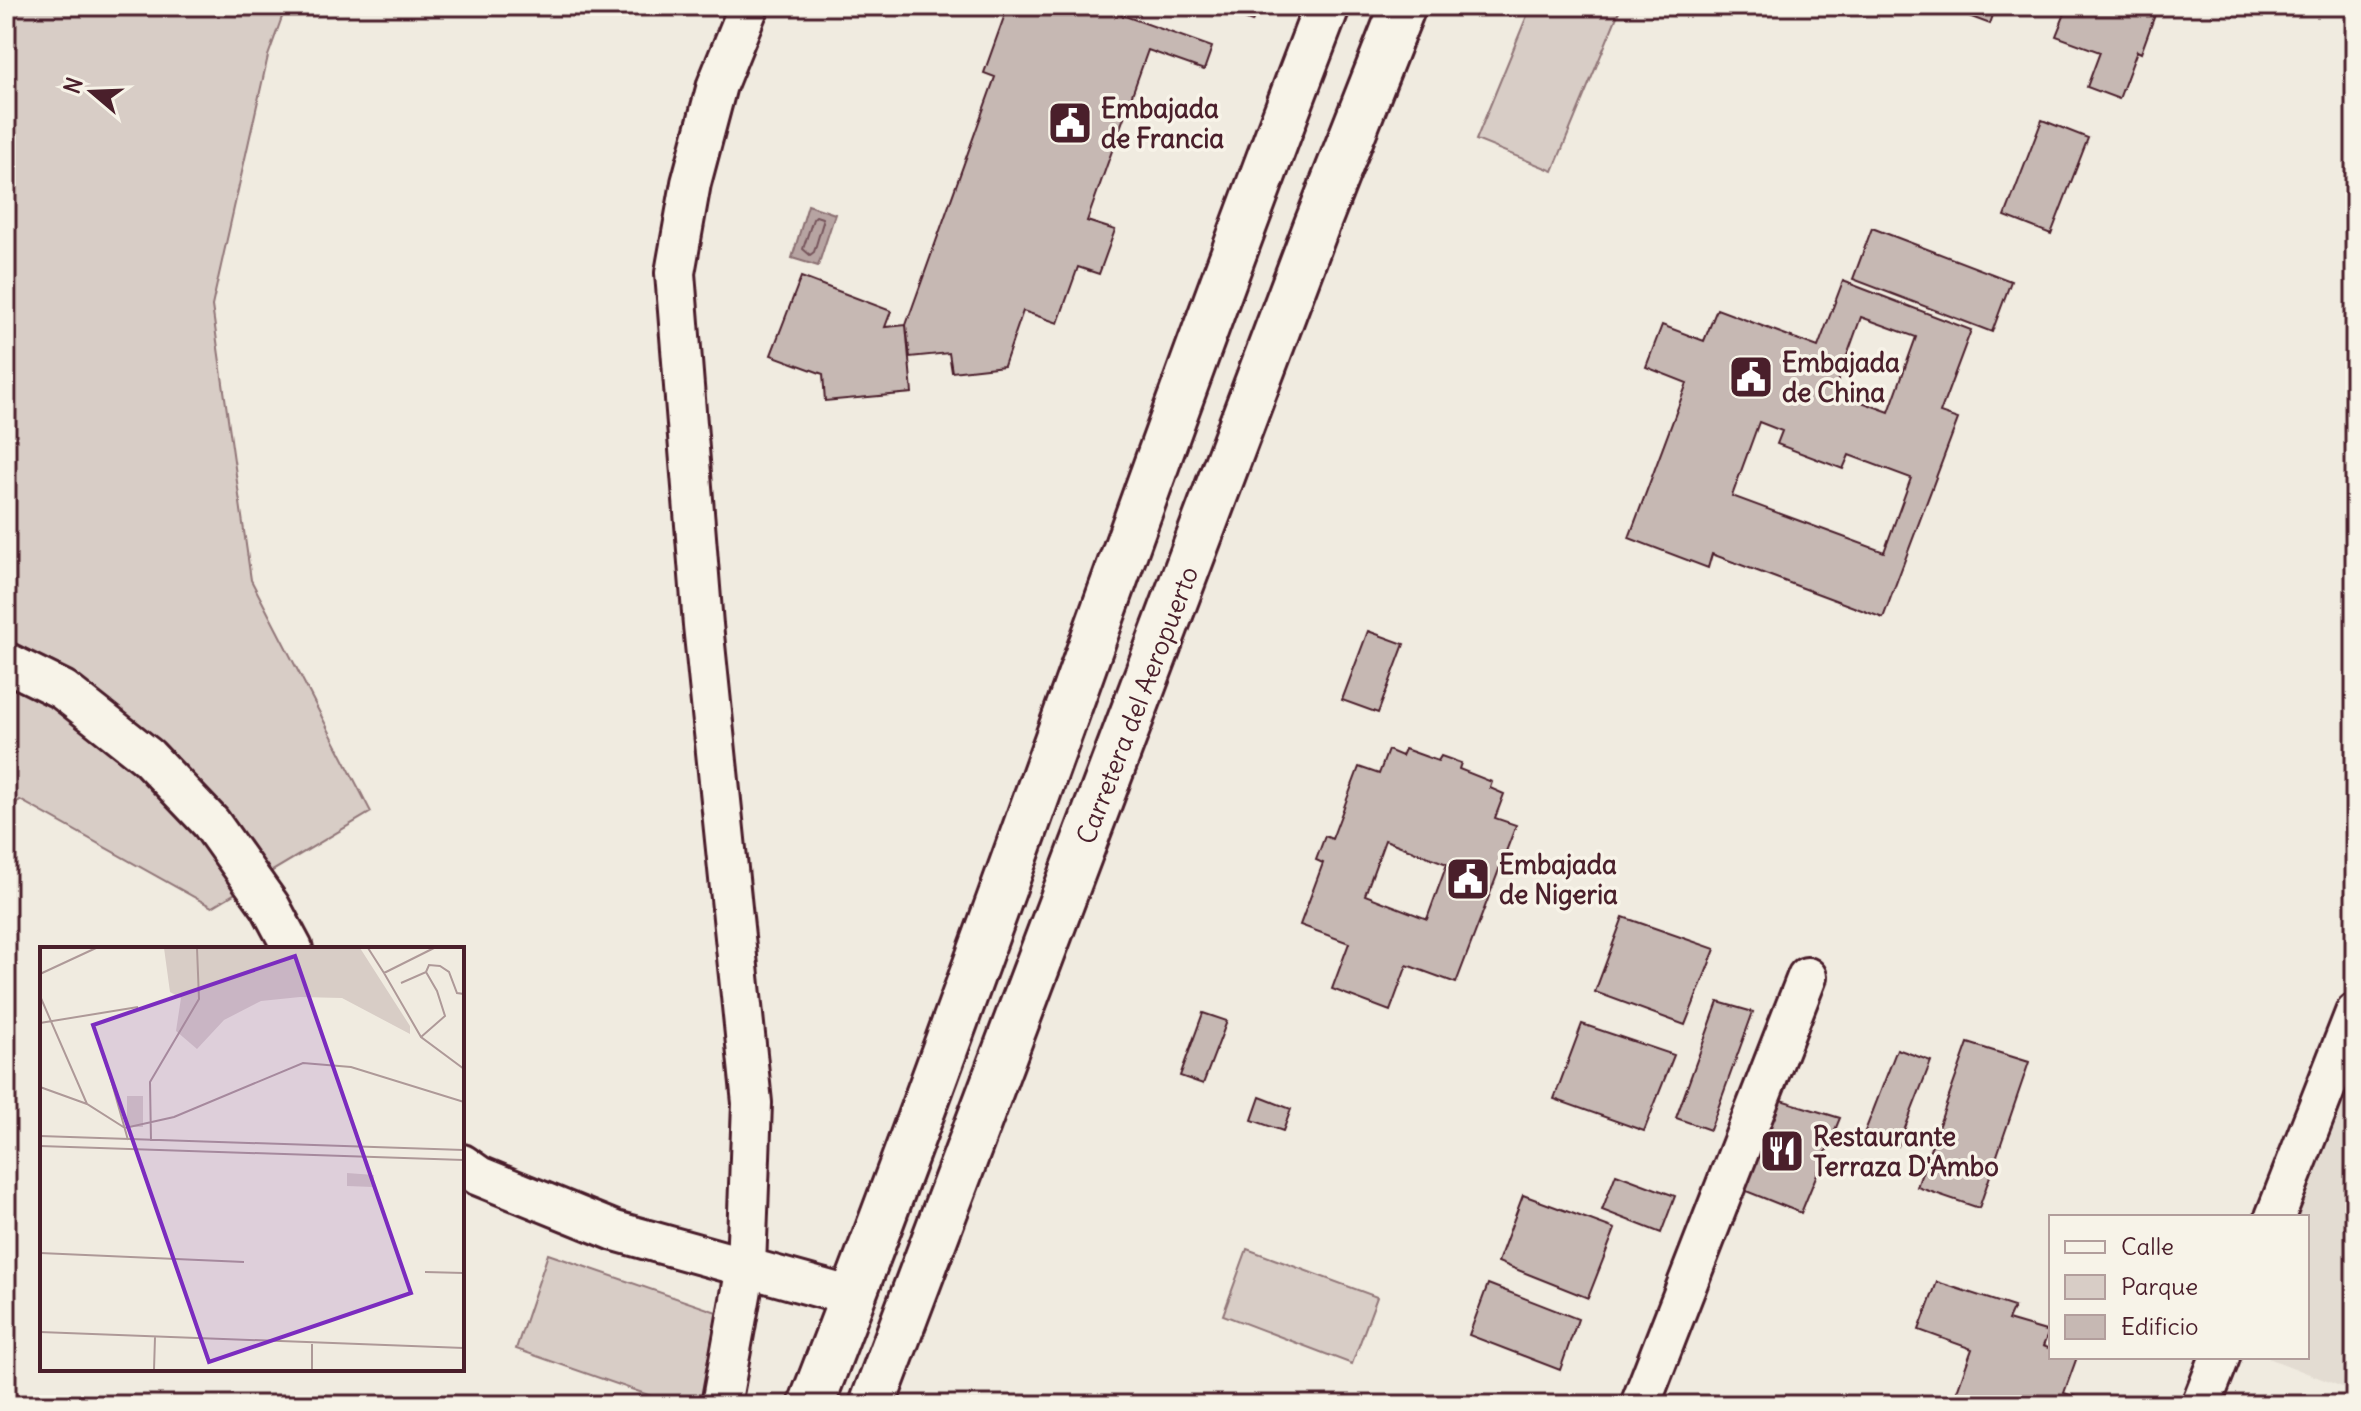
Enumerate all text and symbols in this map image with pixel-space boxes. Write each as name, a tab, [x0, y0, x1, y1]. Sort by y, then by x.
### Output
north arrow	[52, 52, 132, 132]
text: N	[57, 74, 89, 97]
place label: Embajada de Francia	[1101, 92, 1224, 155]
public building icon: Embajada de Francia	[1046, 99, 1094, 147]
place label: Embajada de China	[1782, 346, 1900, 409]
public building icon: Embajada de China	[1727, 353, 1775, 401]
street label: Carretera del Aeropuerto	[1069, 561, 1205, 849]
place label: Embajada de Nigeria	[1499, 848, 1618, 911]
public building icon: Embajada de Nigeria	[1444, 855, 1492, 903]
inset map	[40, 947, 464, 1371]
place label: Restaurante Terraza D'Ambo	[1813, 1120, 1999, 1183]
restaurant icon: Restaurante Terraza D'Ambo	[1758, 1127, 1806, 1175]
legend	[2049, 1215, 2309, 1359]
text: Calle	[2121, 1231, 2174, 1261]
text: Parque	[2121, 1271, 2198, 1301]
text: Edificio	[2121, 1311, 2199, 1341]

